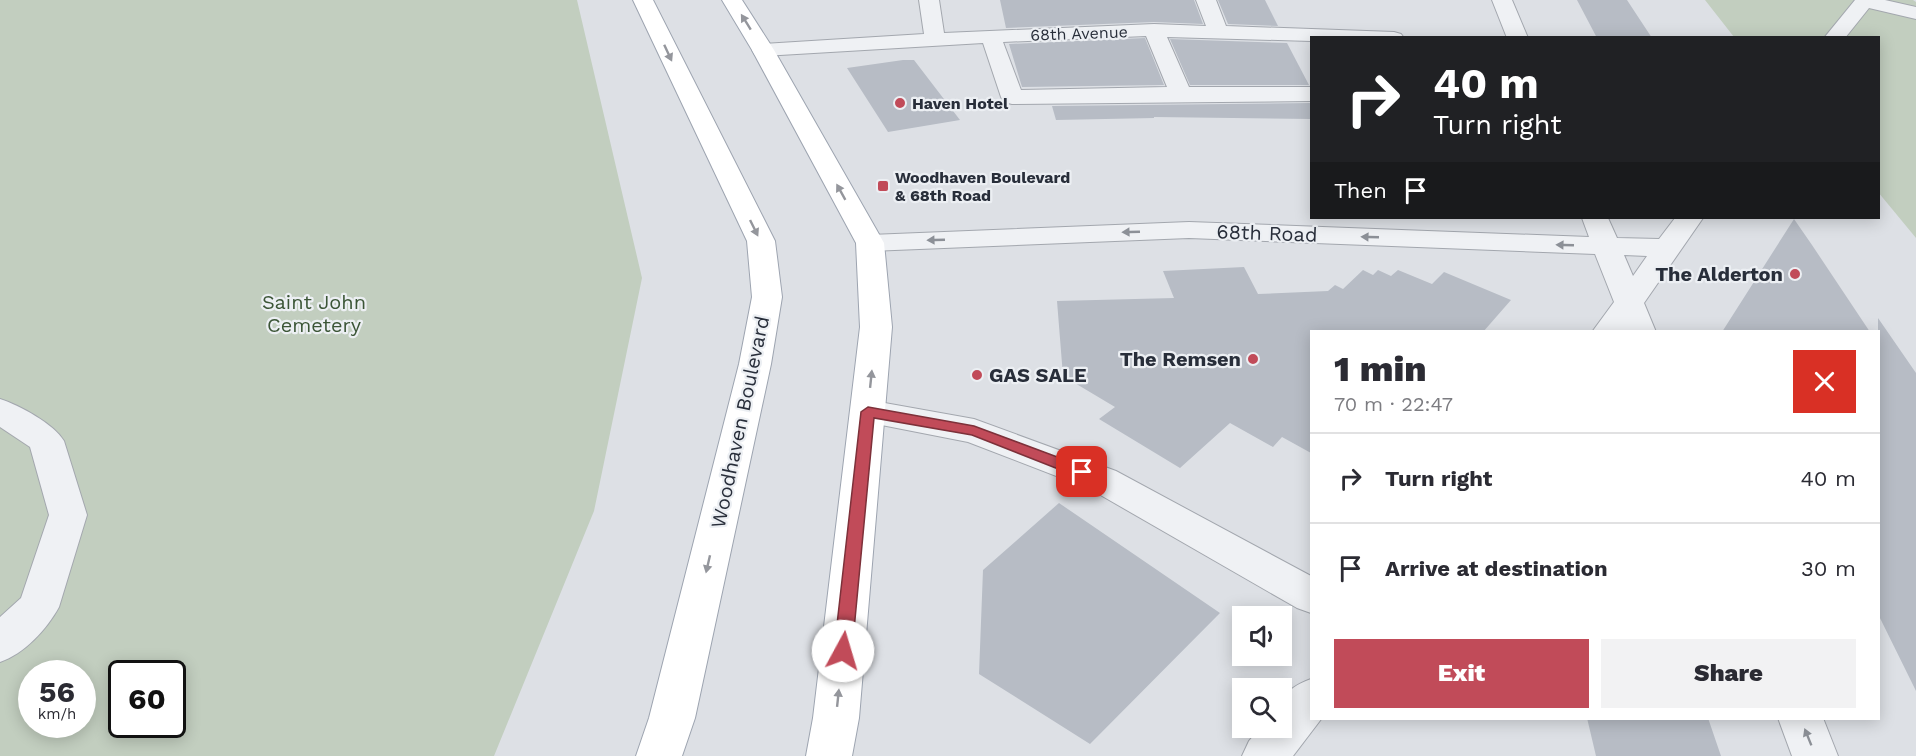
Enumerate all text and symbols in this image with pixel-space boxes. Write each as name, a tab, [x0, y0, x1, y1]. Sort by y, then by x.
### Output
one-way arrow	[740, 14, 751, 30]
street label: 68th Avenue	[1030, 22, 1128, 45]
one-way arrow	[663, 45, 672, 62]
text: 40 m	[1433, 59, 1539, 108]
icon: right	[1334, 60, 1412, 138]
place label: Haven Hotel	[912, 94, 1009, 113]
marker: Haven Hotel	[893, 96, 907, 110]
text: Turn right	[1433, 109, 1562, 141]
place label: Woodhaven Boulevard & 68th Road	[895, 168, 1070, 205]
icon: arrive	[1399, 174, 1432, 207]
text: Then	[1334, 178, 1387, 203]
marker: Woodhaven Boulevard & 68th Road	[876, 179, 890, 193]
one-way arrow	[836, 183, 846, 200]
one-way arrow	[750, 219, 759, 236]
street label: 68th Road	[1216, 219, 1318, 247]
one-way arrow	[1121, 228, 1140, 237]
one-way arrow	[1360, 232, 1379, 242]
one-way arrow	[926, 236, 945, 245]
one-way arrow	[1555, 240, 1574, 249]
place label: The Alderton	[1655, 262, 1783, 286]
marker: The Alderton	[1788, 267, 1802, 281]
park label: Saint John Cemetery	[262, 290, 366, 337]
street label: Woodhaven Boulevard	[706, 314, 774, 530]
place label: The Remsen	[1120, 347, 1241, 371]
text: 1 min	[1334, 348, 1427, 390]
button: close	[1793, 350, 1856, 413]
marker: The Remsen	[1246, 352, 1260, 366]
place label: GAS SALE	[989, 363, 1087, 387]
marker: GAS SALE	[970, 368, 984, 382]
one-way arrow	[866, 369, 876, 388]
text: 70 m · 22:47	[1334, 392, 1453, 416]
pin	[1056, 446, 1107, 497]
icon: arrive	[1065, 455, 1098, 488]
icon: right	[1334, 462, 1367, 495]
text: Turn right	[1385, 466, 1492, 491]
text: 40 m	[1800, 466, 1856, 491]
icon: arrive	[1334, 552, 1367, 585]
one-way arrow	[703, 555, 713, 573]
text: Arrive at destination	[1385, 556, 1608, 581]
text: 30 m	[1801, 556, 1856, 581]
map controls	[1232, 606, 1292, 738]
button: sound	[1232, 606, 1292, 666]
position arrow	[811, 619, 875, 683]
button: Exit	[1334, 639, 1589, 708]
button: Share	[1601, 639, 1856, 708]
speed limit sign: 60	[108, 660, 186, 738]
text: 56	[39, 674, 75, 709]
button: search	[1232, 678, 1292, 738]
one-way arrow	[833, 689, 843, 708]
text: km/h	[38, 705, 76, 723]
one-way arrow	[1803, 728, 1813, 746]

